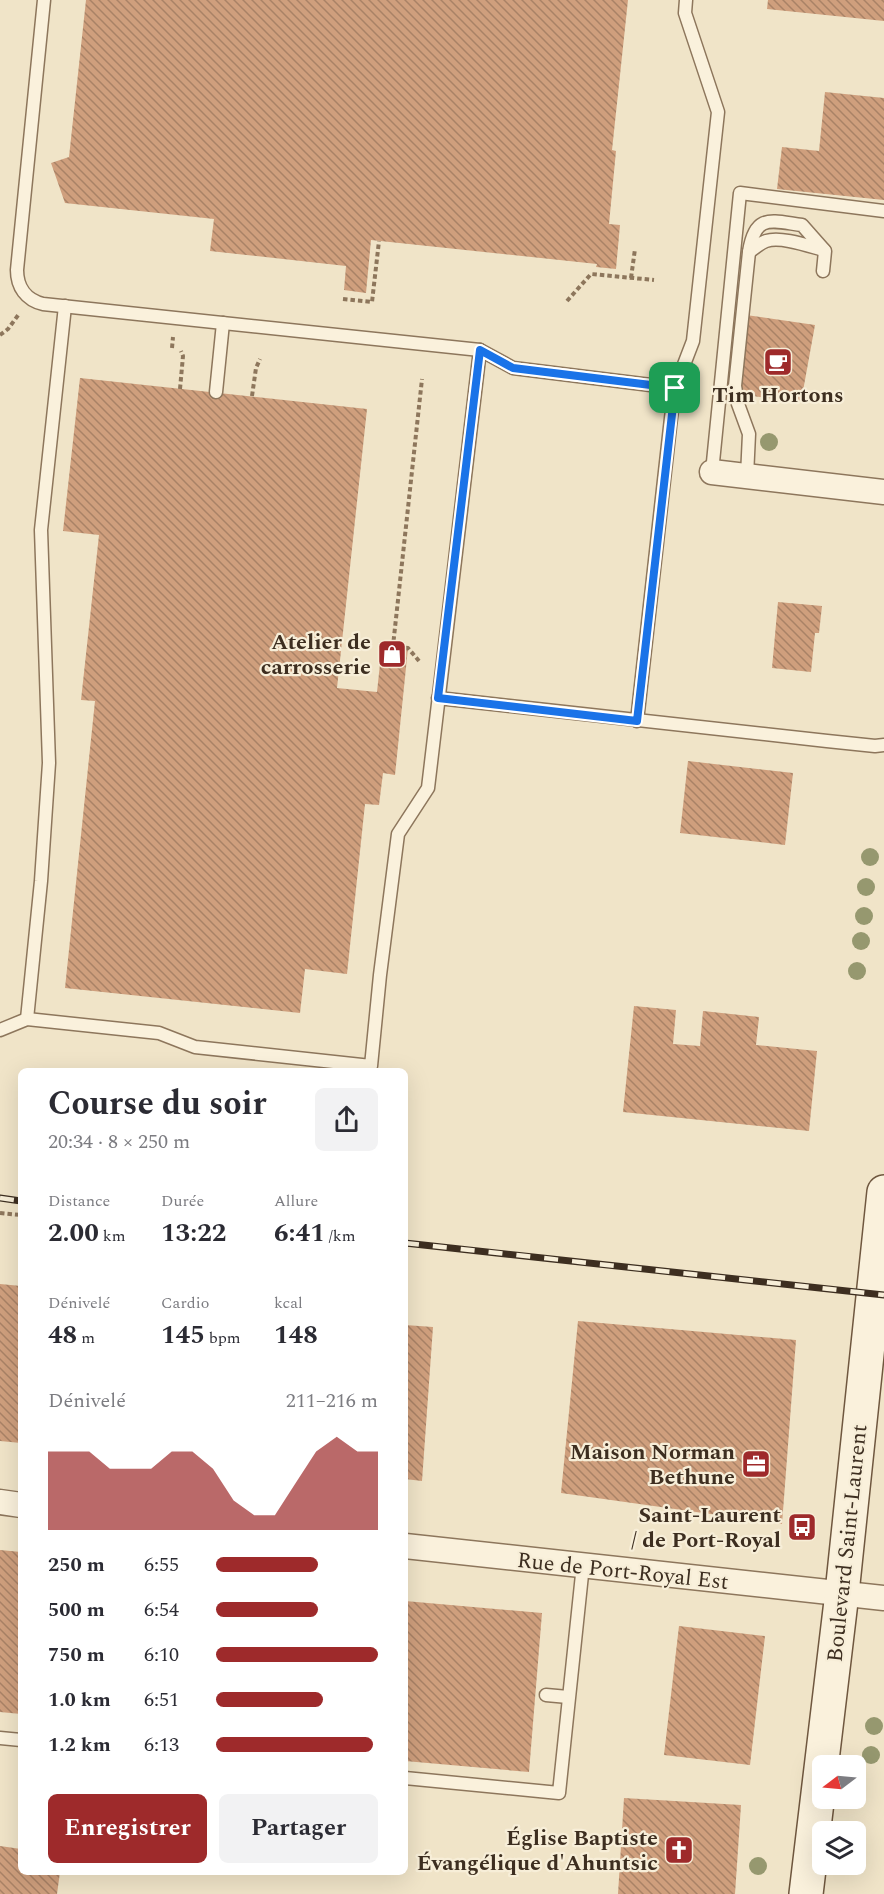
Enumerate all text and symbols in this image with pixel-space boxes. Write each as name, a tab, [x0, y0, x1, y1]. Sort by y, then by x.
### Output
cafe icon: Tim Hortons	[762, 346, 794, 378]
pin	[649, 362, 700, 413]
icon: arrive	[658, 371, 691, 404]
place label: Tim Hortons	[712, 379, 844, 412]
place label: Atelier de carrosserie	[261, 626, 371, 684]
shop icon: Atelier de carrosserie	[376, 638, 408, 670]
text: Course du soir	[48, 1079, 267, 1129]
button: share	[315, 1088, 378, 1151]
text: 20:34 · 8 × 250 m	[48, 1127, 190, 1157]
text: Distance	[48, 1189, 110, 1213]
text: Durée	[161, 1189, 204, 1213]
text: Allure	[274, 1189, 318, 1213]
text: 2.00	[48, 1213, 99, 1253]
text: 13:22	[161, 1213, 226, 1253]
text: 6:41	[274, 1213, 325, 1253]
text: km	[99, 1224, 125, 1248]
text: /km	[325, 1224, 355, 1248]
text: Dénivelé	[48, 1291, 110, 1315]
text: Cardio	[161, 1291, 209, 1315]
text: kcal	[274, 1291, 303, 1315]
text: 48	[48, 1315, 77, 1355]
text: 145	[161, 1315, 205, 1355]
text: 148	[274, 1315, 318, 1355]
text: m	[77, 1326, 95, 1350]
text: bpm	[205, 1326, 241, 1350]
text: Dénivelé	[48, 1386, 126, 1416]
text: 211–216 m	[286, 1386, 378, 1416]
street label: Boulevard Saint-Laurent	[819, 1422, 876, 1664]
place label: Maison Norman Bethune	[570, 1436, 735, 1494]
office icon: Maison Norman Bethune	[740, 1448, 772, 1480]
place label: Saint-Laurent / de Port-Royal	[631, 1499, 781, 1557]
bus stop icon: Saint-Laurent / de Port-Royal	[786, 1511, 818, 1543]
street label: Rue de Port-Royal Est	[516, 1544, 730, 1599]
text: 250 m	[48, 1550, 105, 1580]
text: 6:55	[144, 1550, 179, 1580]
text: 500 m	[48, 1595, 105, 1625]
text: 6:54	[144, 1595, 179, 1625]
text: 750 m	[48, 1640, 105, 1670]
text: 6:10	[144, 1640, 179, 1670]
text: 1.0 km	[48, 1685, 111, 1715]
text: 6:51	[144, 1685, 179, 1715]
text: 1.2 km	[48, 1730, 111, 1760]
text: 6:13	[144, 1730, 179, 1760]
north arrow	[812, 1755, 866, 1809]
map controls	[812, 1755, 866, 1875]
button: Enregistrer	[48, 1794, 207, 1863]
button: Partager	[219, 1794, 378, 1863]
button: layers	[812, 1821, 866, 1875]
place label: Église Baptiste Évangélique d'Ahuntsic	[417, 1822, 658, 1880]
church icon: Église Baptiste Évangélique d'Ahuntsic	[663, 1834, 695, 1866]

